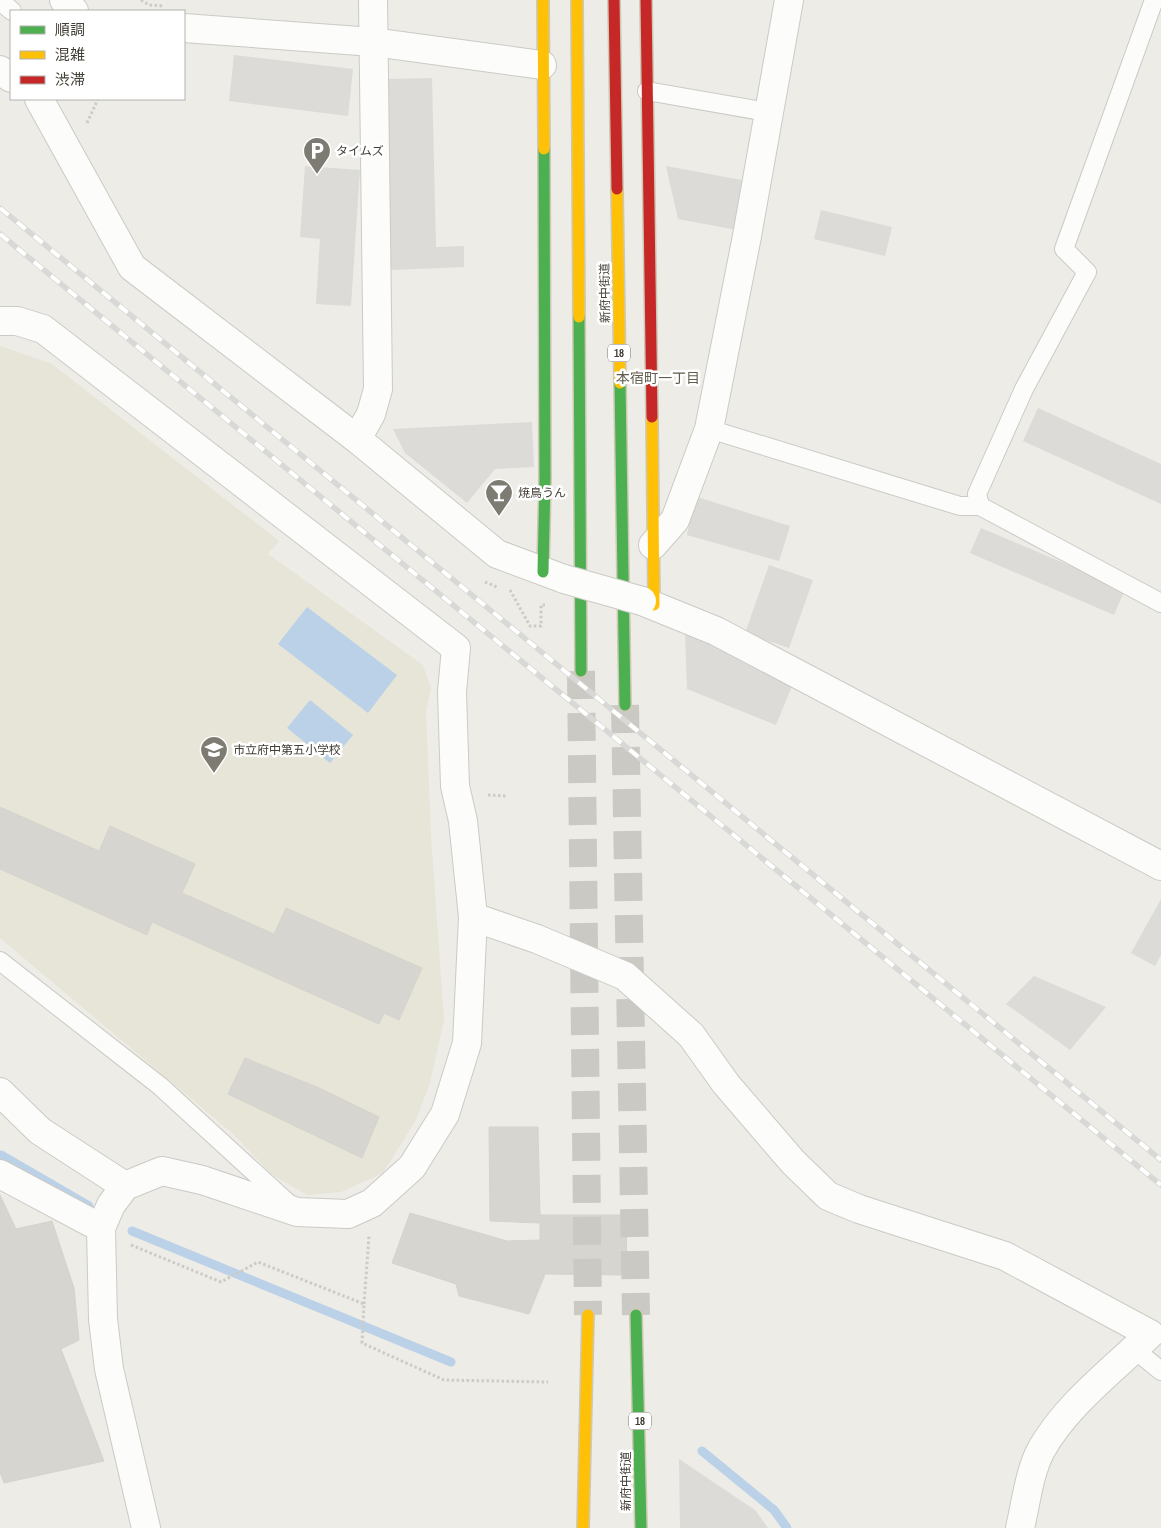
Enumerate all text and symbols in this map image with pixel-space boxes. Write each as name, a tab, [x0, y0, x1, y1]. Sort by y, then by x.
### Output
legend	[10, 10, 185, 100]
text: 順調	[55, 19, 85, 40]
text: 混雑	[55, 44, 85, 65]
text: 渋滞	[55, 69, 85, 90]
parking icon: タイムズ	[302, 136, 332, 175]
place label: タイムズ	[336, 143, 384, 159]
street label: 新府中街道	[596, 263, 614, 323]
road number: 18	[608, 344, 630, 362]
district label: 本宿町一丁目	[616, 369, 700, 387]
bar icon: 焼鳥うん	[484, 478, 514, 517]
place label: 焼鳥うん	[518, 485, 566, 501]
school or university icon: 市立府中第五小学校	[199, 735, 229, 774]
place label: 市立府中第五小学校	[233, 742, 341, 758]
road number: 18	[629, 1412, 651, 1430]
street label: 新府中街道	[618, 1451, 634, 1511]

